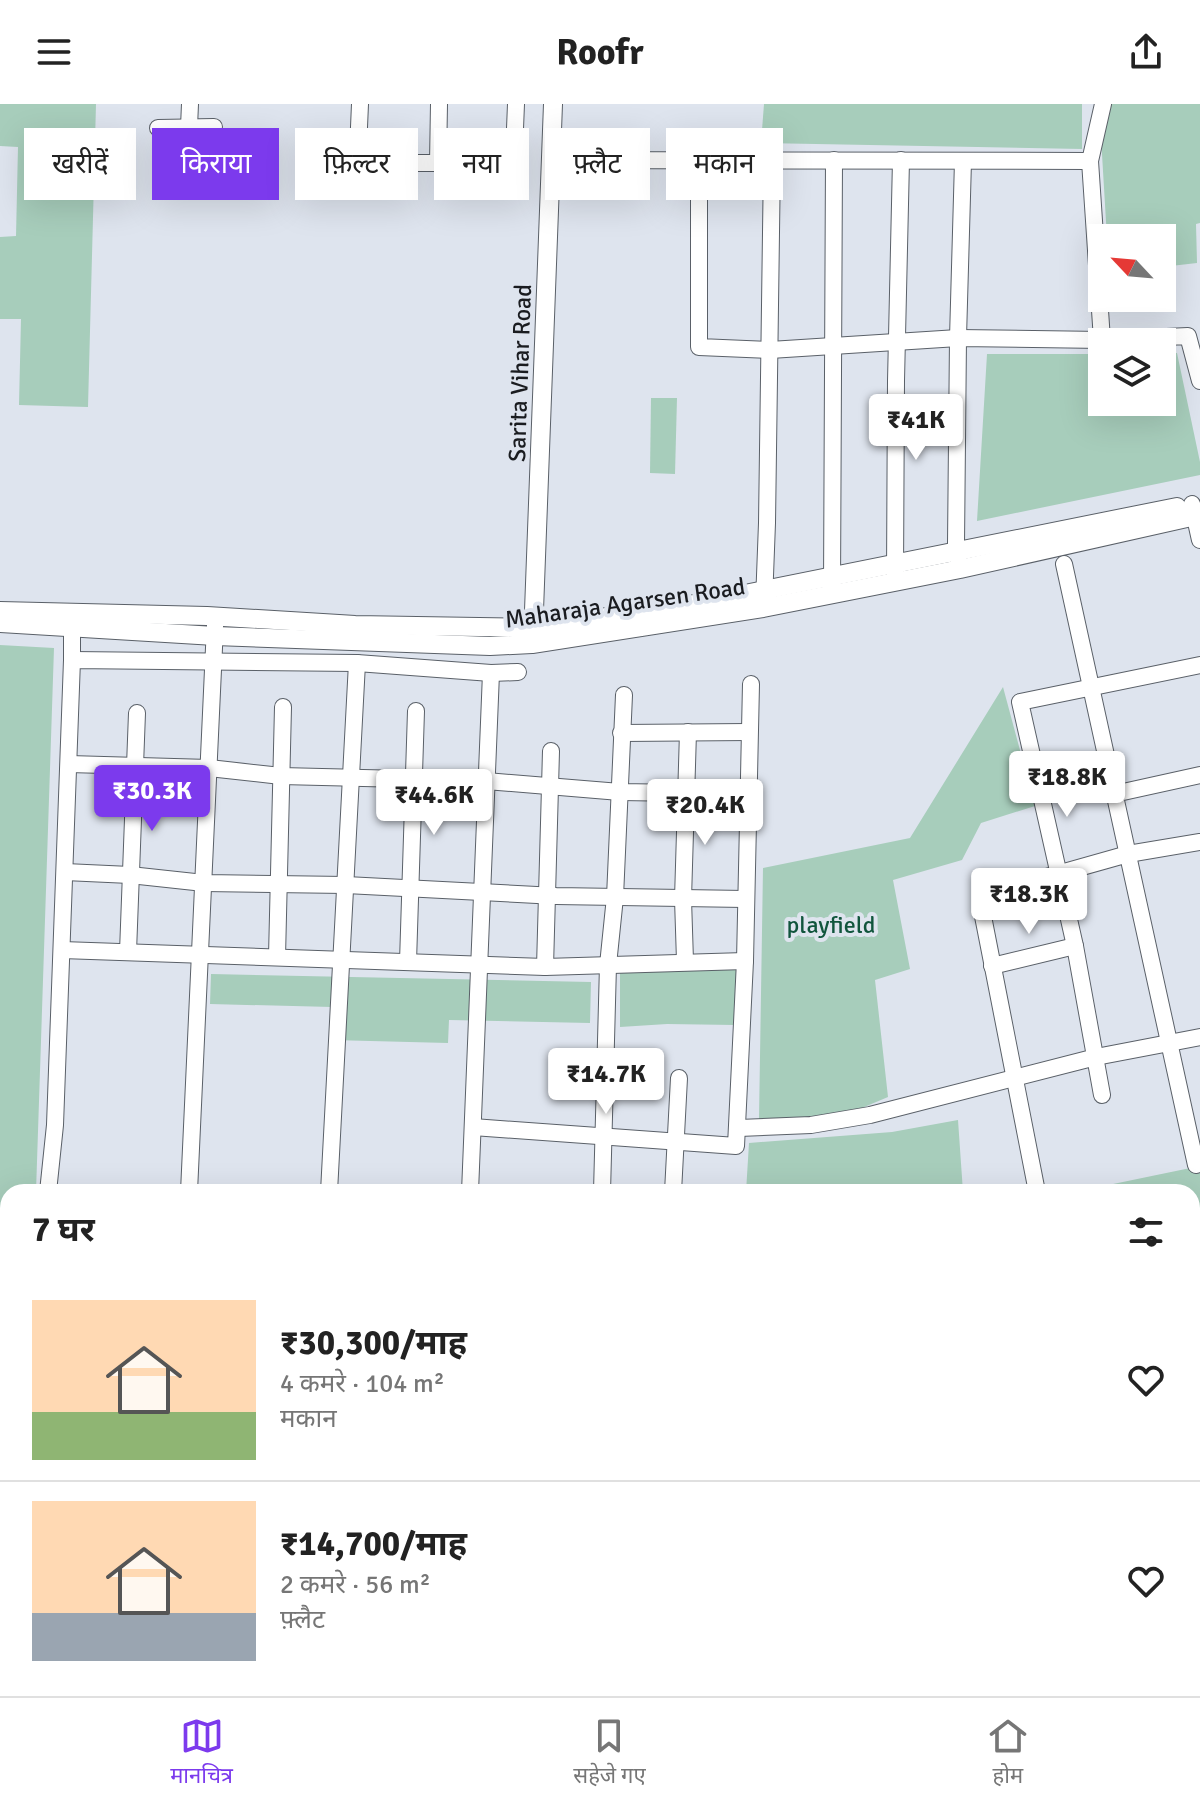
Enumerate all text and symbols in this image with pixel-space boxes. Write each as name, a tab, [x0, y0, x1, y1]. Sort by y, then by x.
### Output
icon: menu	[32, 30, 76, 74]
text: Roofr	[556, 30, 644, 75]
icon: share	[1124, 30, 1168, 74]
chip: खरीदें	[24, 128, 136, 200]
chip: किराया	[152, 128, 279, 200]
chip: फ़िल्टर	[295, 128, 418, 200]
chip: नया	[434, 128, 529, 200]
chip: फ़्लैट	[545, 128, 650, 200]
chip: मकान	[666, 128, 783, 200]
north arrow	[1088, 224, 1176, 312]
map controls	[1088, 224, 1176, 416]
street label: Sarita Vihar Road	[502, 284, 538, 462]
button: layers	[1088, 328, 1176, 416]
pin: ₹41K	[869, 394, 963, 462]
text: ₹41K	[887, 404, 945, 436]
street label: Maharaja Agarsen Road	[503, 571, 747, 635]
pin: ₹18.8K	[1002, 751, 1132, 819]
text: ₹18.8K	[1027, 761, 1107, 793]
pin: ₹30.3K	[87, 765, 217, 833]
pin: ₹44.6K	[369, 769, 499, 837]
text: ₹30.3K	[112, 775, 192, 807]
text: ₹44.6K	[394, 779, 474, 811]
pin: ₹20.4K	[640, 779, 770, 847]
text: ₹20.4K	[665, 789, 745, 821]
pin: ₹18.3K	[964, 868, 1094, 936]
text: ₹18.3K	[989, 878, 1069, 910]
park label: playfield	[787, 910, 875, 940]
pin: ₹14.7K	[541, 1048, 671, 1116]
text: ₹14.7K	[566, 1058, 646, 1090]
text: 7 घर	[32, 1209, 95, 1251]
icon: filters	[1124, 1210, 1168, 1254]
text: ₹30,300/माह	[280, 1322, 467, 1364]
icon: home	[96, 1332, 192, 1428]
icon: heart	[1124, 1358, 1168, 1402]
text: 4 कमरे · 104 m²	[280, 1368, 445, 1400]
text: मकान	[280, 1403, 337, 1435]
text: ₹14,700/माह	[280, 1523, 467, 1565]
icon: home	[96, 1533, 192, 1629]
icon: heart	[1124, 1559, 1168, 1603]
text: 2 कमरे · 56 m²	[280, 1569, 431, 1601]
text: फ़्लैट	[280, 1604, 325, 1636]
tab: मानचित्र	[170, 1714, 233, 1792]
tab: सहेजे गए	[573, 1714, 646, 1792]
tab: होम	[986, 1714, 1030, 1792]

